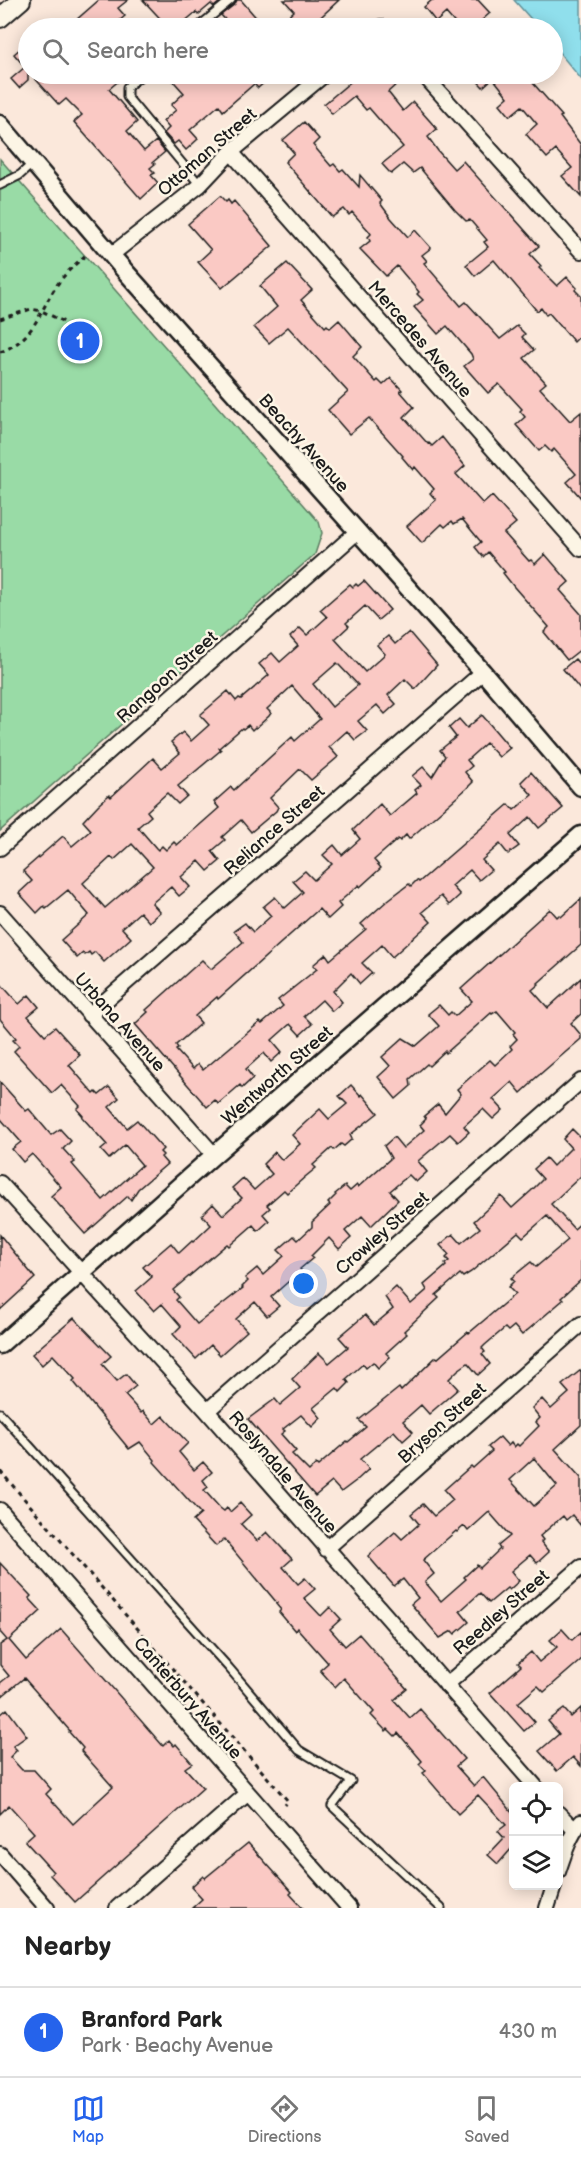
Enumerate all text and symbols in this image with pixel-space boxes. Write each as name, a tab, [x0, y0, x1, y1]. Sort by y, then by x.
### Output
search box	[18, 18, 563, 84]
icon: search	[39, 35, 72, 68]
text: Search here	[87, 38, 209, 65]
street label: Ottoman Street	[154, 104, 261, 201]
street label: Mercedes Avenue	[363, 277, 476, 402]
pin: 1	[60, 318, 100, 364]
street label: Beachy Avenue	[254, 390, 353, 497]
street label: Rangoon Street	[113, 626, 222, 728]
street label: Reliance Street	[220, 781, 329, 880]
street label: Urbana Avenue	[70, 969, 170, 1076]
street label: Wentworth Street	[218, 1021, 337, 1129]
street label: Crowley Street	[332, 1187, 434, 1279]
your location	[289, 1269, 318, 1298]
street label: Bryson Street	[394, 1378, 491, 1468]
street label: Roslyndale Avenue	[224, 1407, 341, 1538]
street label: Reedley Street	[449, 1565, 554, 1660]
street label: Canterbury Avenue	[129, 1633, 247, 1764]
map controls	[509, 1782, 563, 1890]
button: locate	[509, 1782, 563, 1836]
button: layers	[509, 1836, 563, 1890]
text: Nearby	[24, 1932, 111, 1963]
text: Branford Park	[81, 2007, 222, 2034]
text: 1	[39, 2020, 48, 2044]
text: 430 m	[499, 2020, 557, 2044]
text: Park · Beachy Avenue	[81, 2034, 273, 2058]
tab: Map	[72, 2092, 105, 2147]
tab: Directions	[248, 2092, 321, 2147]
tab: Saved	[464, 2092, 509, 2147]

